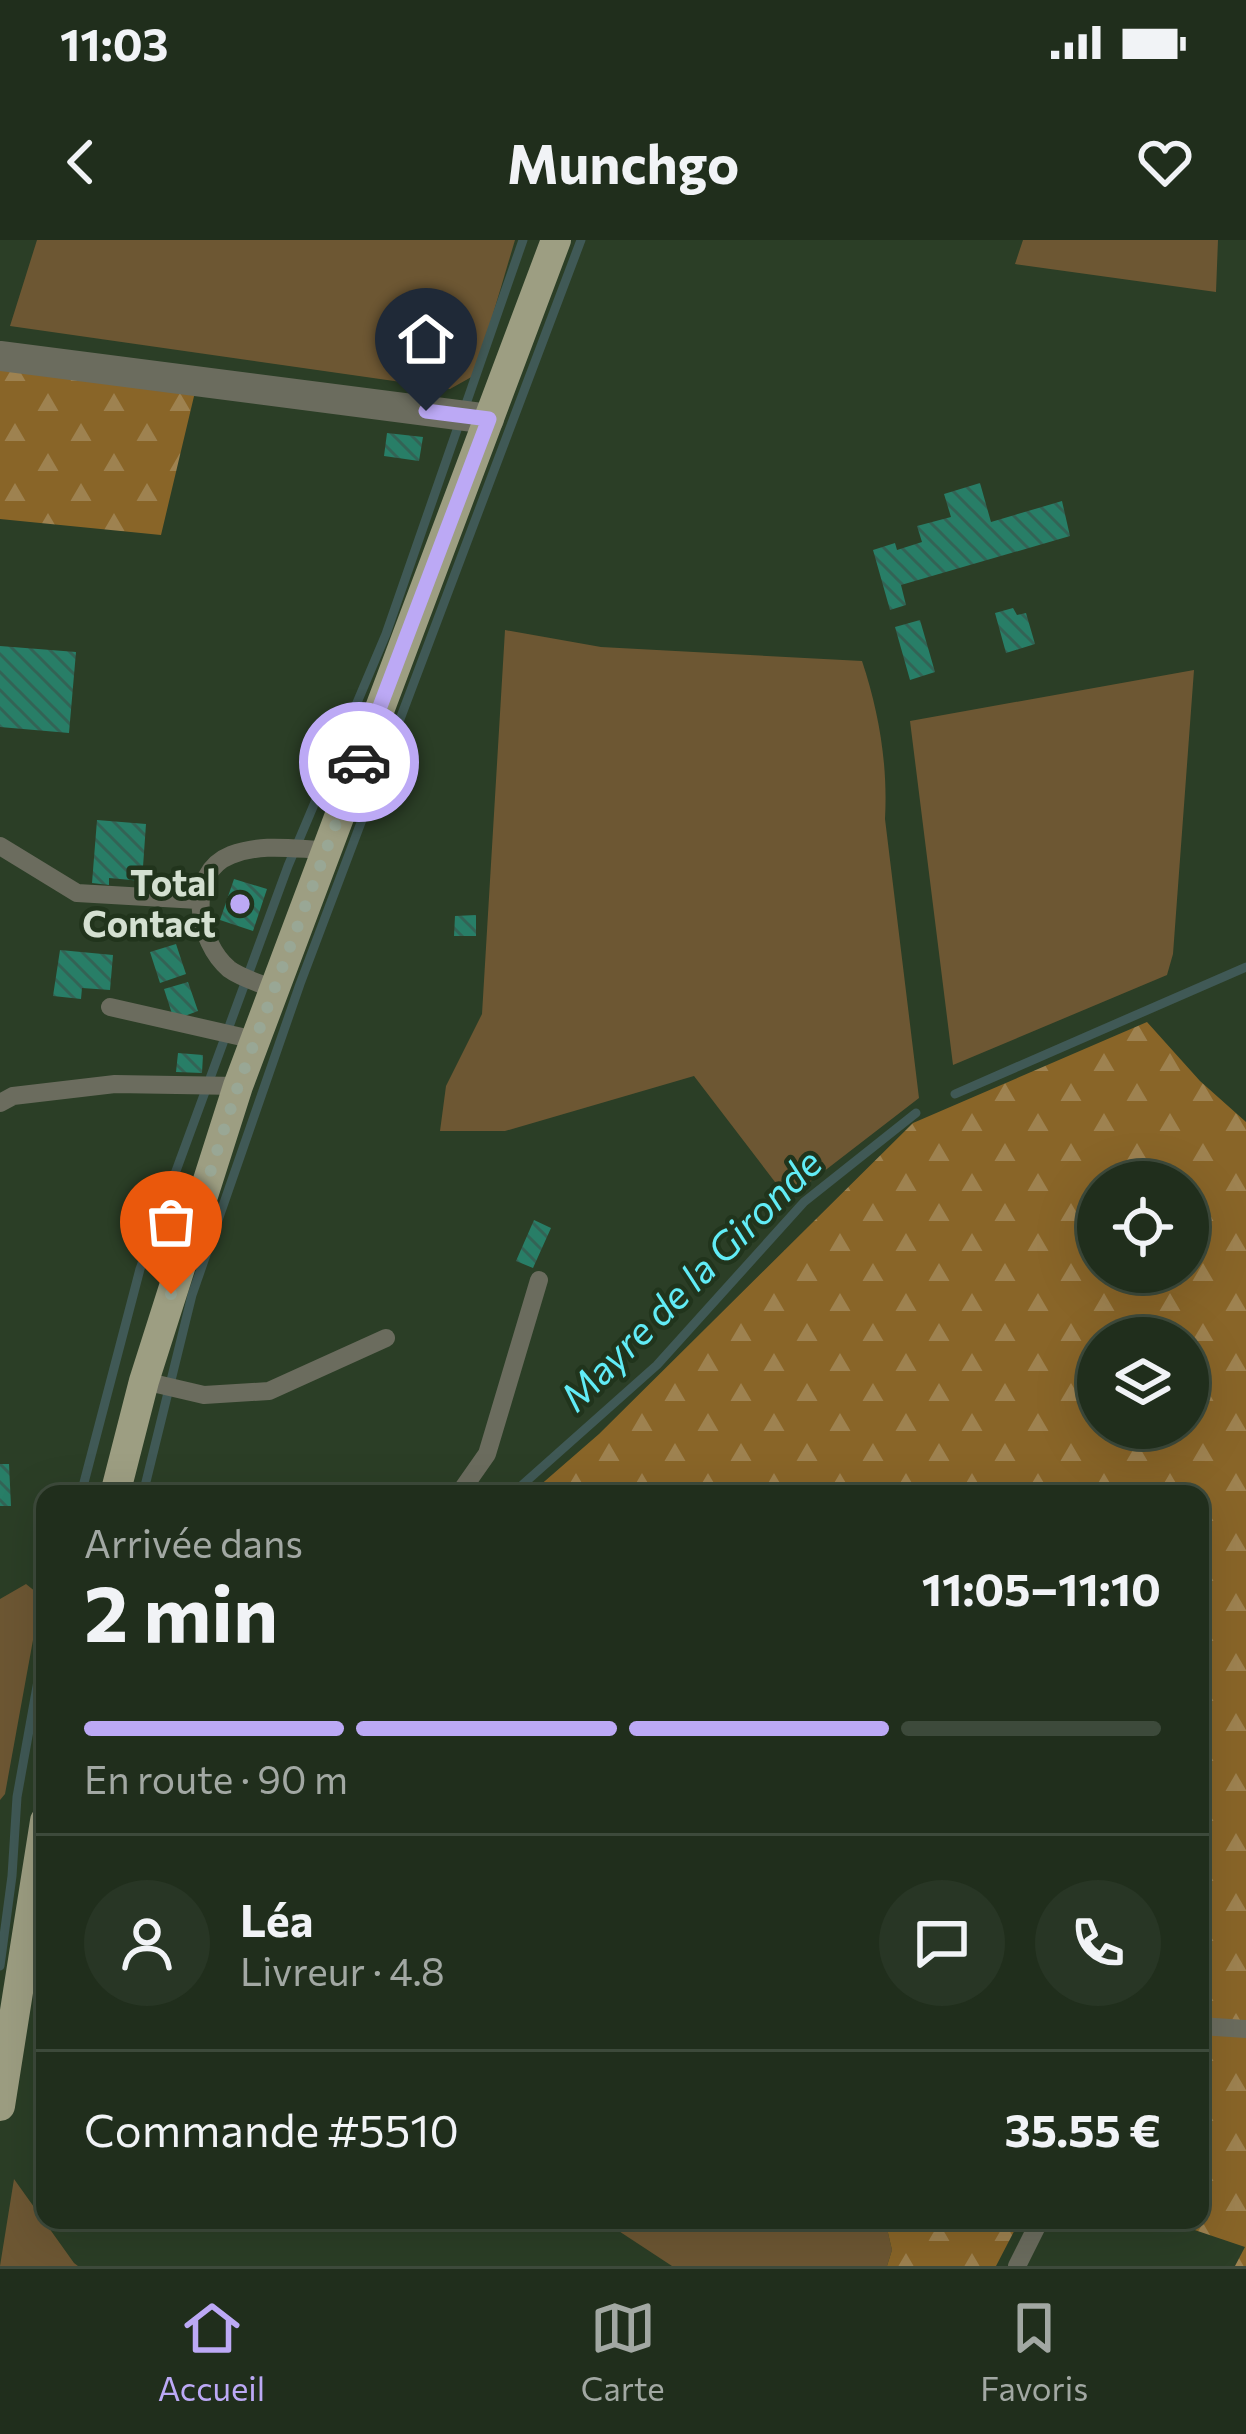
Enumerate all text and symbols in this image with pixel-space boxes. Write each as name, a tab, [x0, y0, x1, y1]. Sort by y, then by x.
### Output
text: 11:03	[60, 15, 168, 70]
icon: back	[48, 129, 114, 195]
text: Munchgo	[507, 129, 739, 195]
icon: heart	[1132, 129, 1198, 195]
pin	[375, 288, 477, 411]
icon: home	[393, 306, 459, 372]
courier	[299, 702, 419, 822]
icon: car	[326, 729, 392, 795]
place label: Total Contact	[82, 859, 216, 944]
marker: Total Contact	[227, 891, 253, 917]
water label: Mayre de la Gironde	[549, 1138, 830, 1419]
map controls	[1077, 1161, 1209, 1449]
button: locate	[1077, 1161, 1209, 1293]
pin	[120, 1171, 222, 1294]
icon: bag	[138, 1189, 204, 1255]
button: layers	[1077, 1317, 1209, 1449]
text: Arrivée dans	[84, 1518, 303, 1566]
text: 11:05–11:10	[922, 1560, 1161, 1615]
text: 2 min	[84, 1563, 278, 1658]
text: En route · 90 m	[84, 1754, 348, 1802]
button: person	[84, 1880, 210, 2006]
button: chat	[879, 1880, 1005, 2006]
button: phone	[1035, 1880, 1161, 2006]
text: Léa	[240, 1891, 314, 1946]
text: Livreur · 4.8	[240, 1946, 445, 1994]
text: Commande #5510	[84, 2101, 459, 2156]
text: 35.55 €	[1005, 2101, 1161, 2156]
tab: Accueil	[158, 2295, 265, 2408]
tab: Carte	[581, 2295, 665, 2408]
tab: Favoris	[980, 2295, 1088, 2408]

